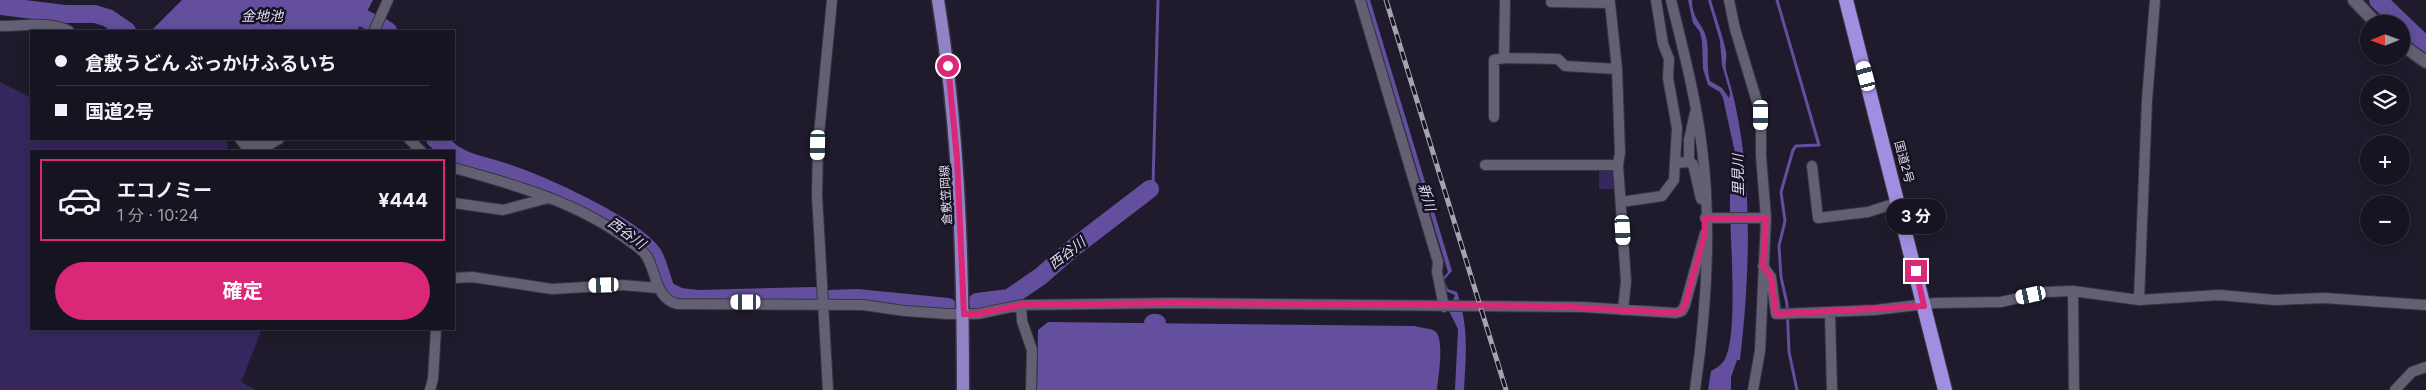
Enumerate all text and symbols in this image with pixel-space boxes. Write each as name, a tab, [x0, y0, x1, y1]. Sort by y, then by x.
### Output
water label: 金地池	[241, 7, 285, 24]
north arrow	[2360, 15, 2410, 65]
map controls	[2360, 15, 2410, 245]
text: 倉敷うどん ぶっかけふるいち	[85, 52, 337, 75]
route start	[937, 55, 959, 77]
car	[1854, 60, 1877, 92]
button: layers	[2360, 75, 2410, 125]
text: 国道2号	[85, 100, 154, 123]
car	[1753, 100, 1768, 130]
car	[810, 130, 825, 160]
button: +	[2360, 135, 2410, 185]
street label: 国道2号	[1892, 139, 1917, 185]
water label: 里見川	[1729, 152, 1746, 196]
street label: 倉敷笠岡線	[936, 165, 955, 225]
icon: car	[57, 178, 102, 223]
text: エコノミー	[117, 179, 212, 202]
water label: 新川	[1415, 181, 1440, 215]
text: ¥444	[379, 189, 428, 212]
button: −	[2360, 195, 2410, 245]
callout: 3 分	[1886, 198, 1946, 234]
text: 1 分 · 10:24	[117, 205, 199, 225]
text: 3 分	[1901, 206, 1931, 226]
water label: 西谷川	[605, 213, 651, 253]
car	[1614, 215, 1631, 245]
water label: 西谷川	[1045, 232, 1090, 272]
route end	[1905, 260, 1927, 282]
button: 確定	[55, 262, 430, 320]
car	[588, 277, 619, 293]
car	[2014, 285, 2047, 305]
car	[731, 295, 761, 310]

